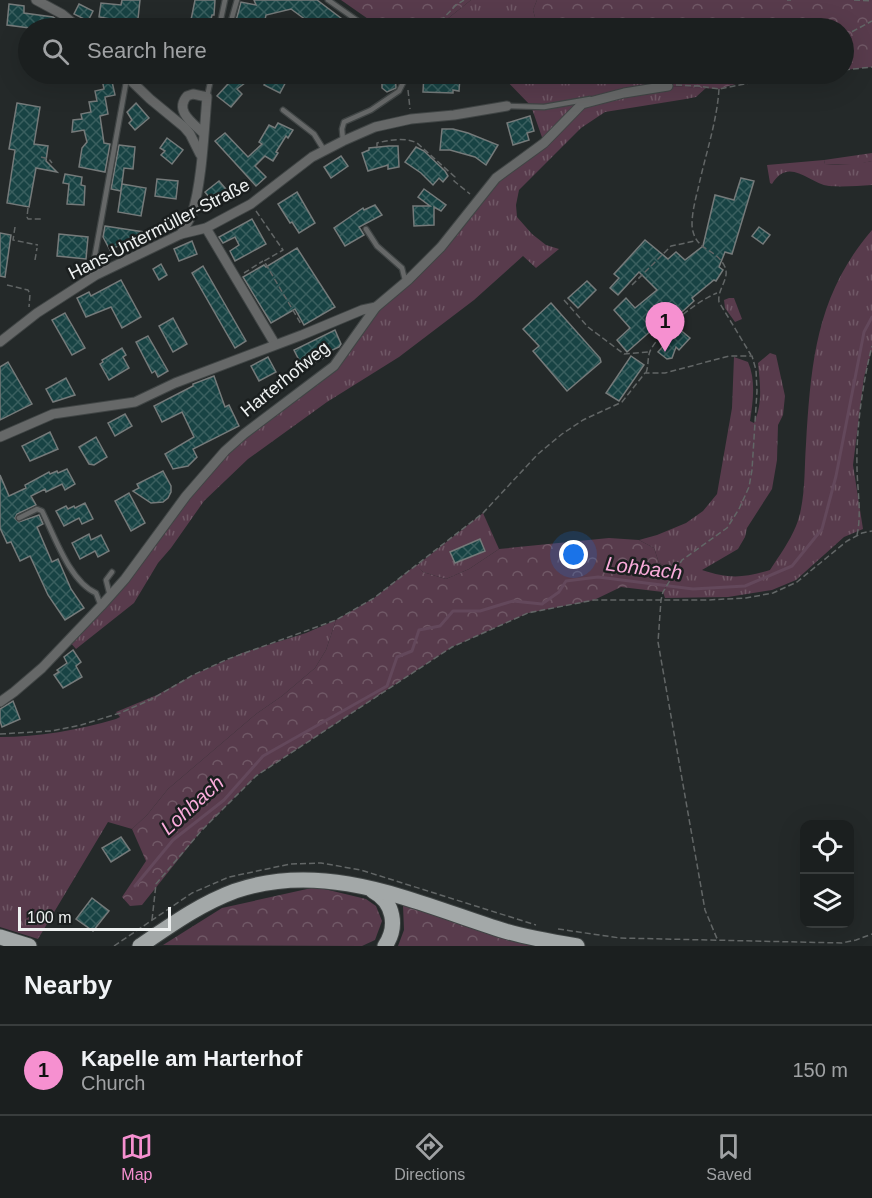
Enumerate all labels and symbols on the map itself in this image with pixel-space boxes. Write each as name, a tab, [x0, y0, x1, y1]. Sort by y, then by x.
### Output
street label: Hans-Untermüller-Straße	[65, 174, 253, 284]
pin: 1	[646, 302, 684, 352]
street label: Harterhofweg	[237, 337, 333, 421]
your location	[559, 540, 588, 569]
water label: Lohbach	[605, 552, 683, 584]
water label: Lohbach	[156, 771, 228, 839]
scale bar	[18, 904, 171, 932]

